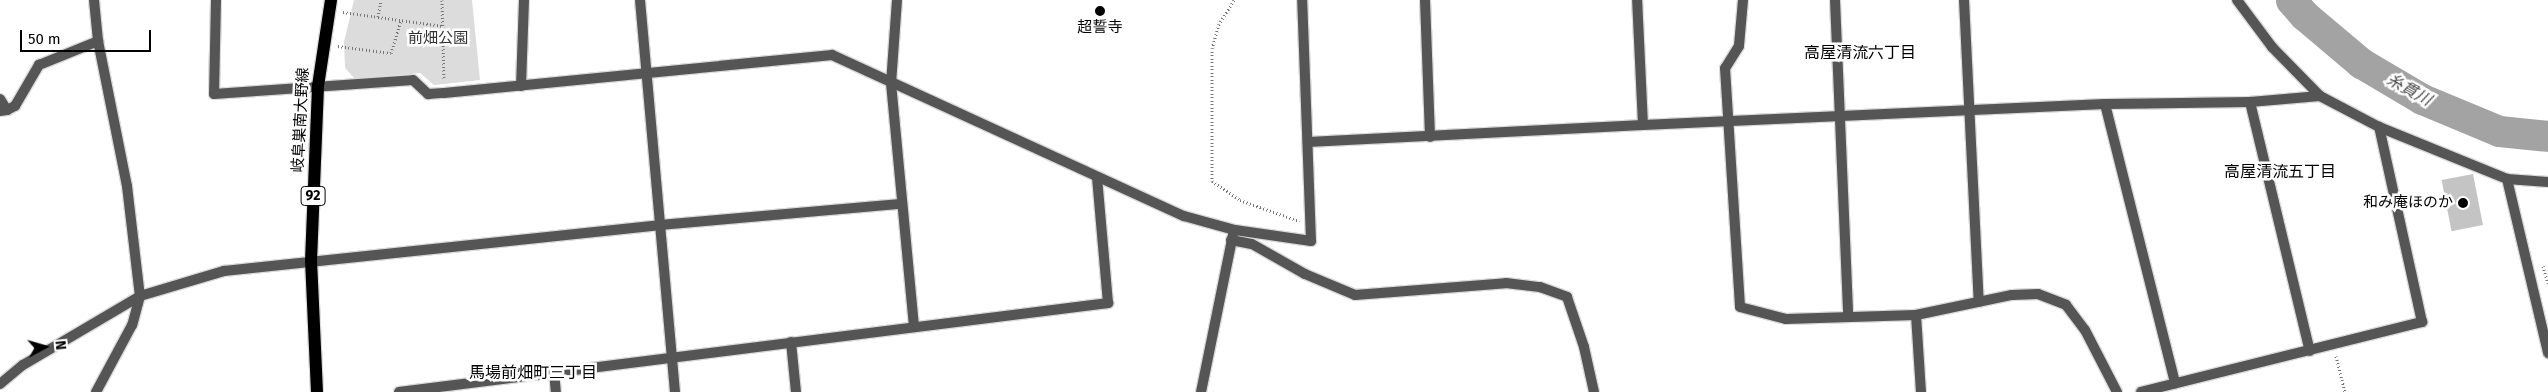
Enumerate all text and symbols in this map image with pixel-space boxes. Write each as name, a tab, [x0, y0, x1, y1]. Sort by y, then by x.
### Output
marker: 超誓寺	[1094, 5, 1106, 17]
place label: 超誓寺	[1078, 19, 1122, 37]
scale bar	[22, 20, 154, 52]
text: 50 m	[28, 30, 61, 48]
park label: 前畑公園	[408, 30, 468, 48]
district label: 高屋清流六丁目	[1804, 43, 1916, 63]
street label: 岐阜巣南大野線	[289, 67, 313, 173]
water label: 糸貫川	[2383, 70, 2435, 110]
district label: 高屋清流五丁目	[2224, 162, 2336, 182]
road number: 92	[300, 185, 326, 208]
place label: 和み庵ほのか	[2363, 194, 2453, 212]
marker: 和み庵ほのか	[2457, 197, 2469, 209]
north arrow	[20, 322, 70, 372]
text: N	[51, 340, 69, 351]
district label: 馬場前畑町三丁目	[469, 363, 597, 383]

